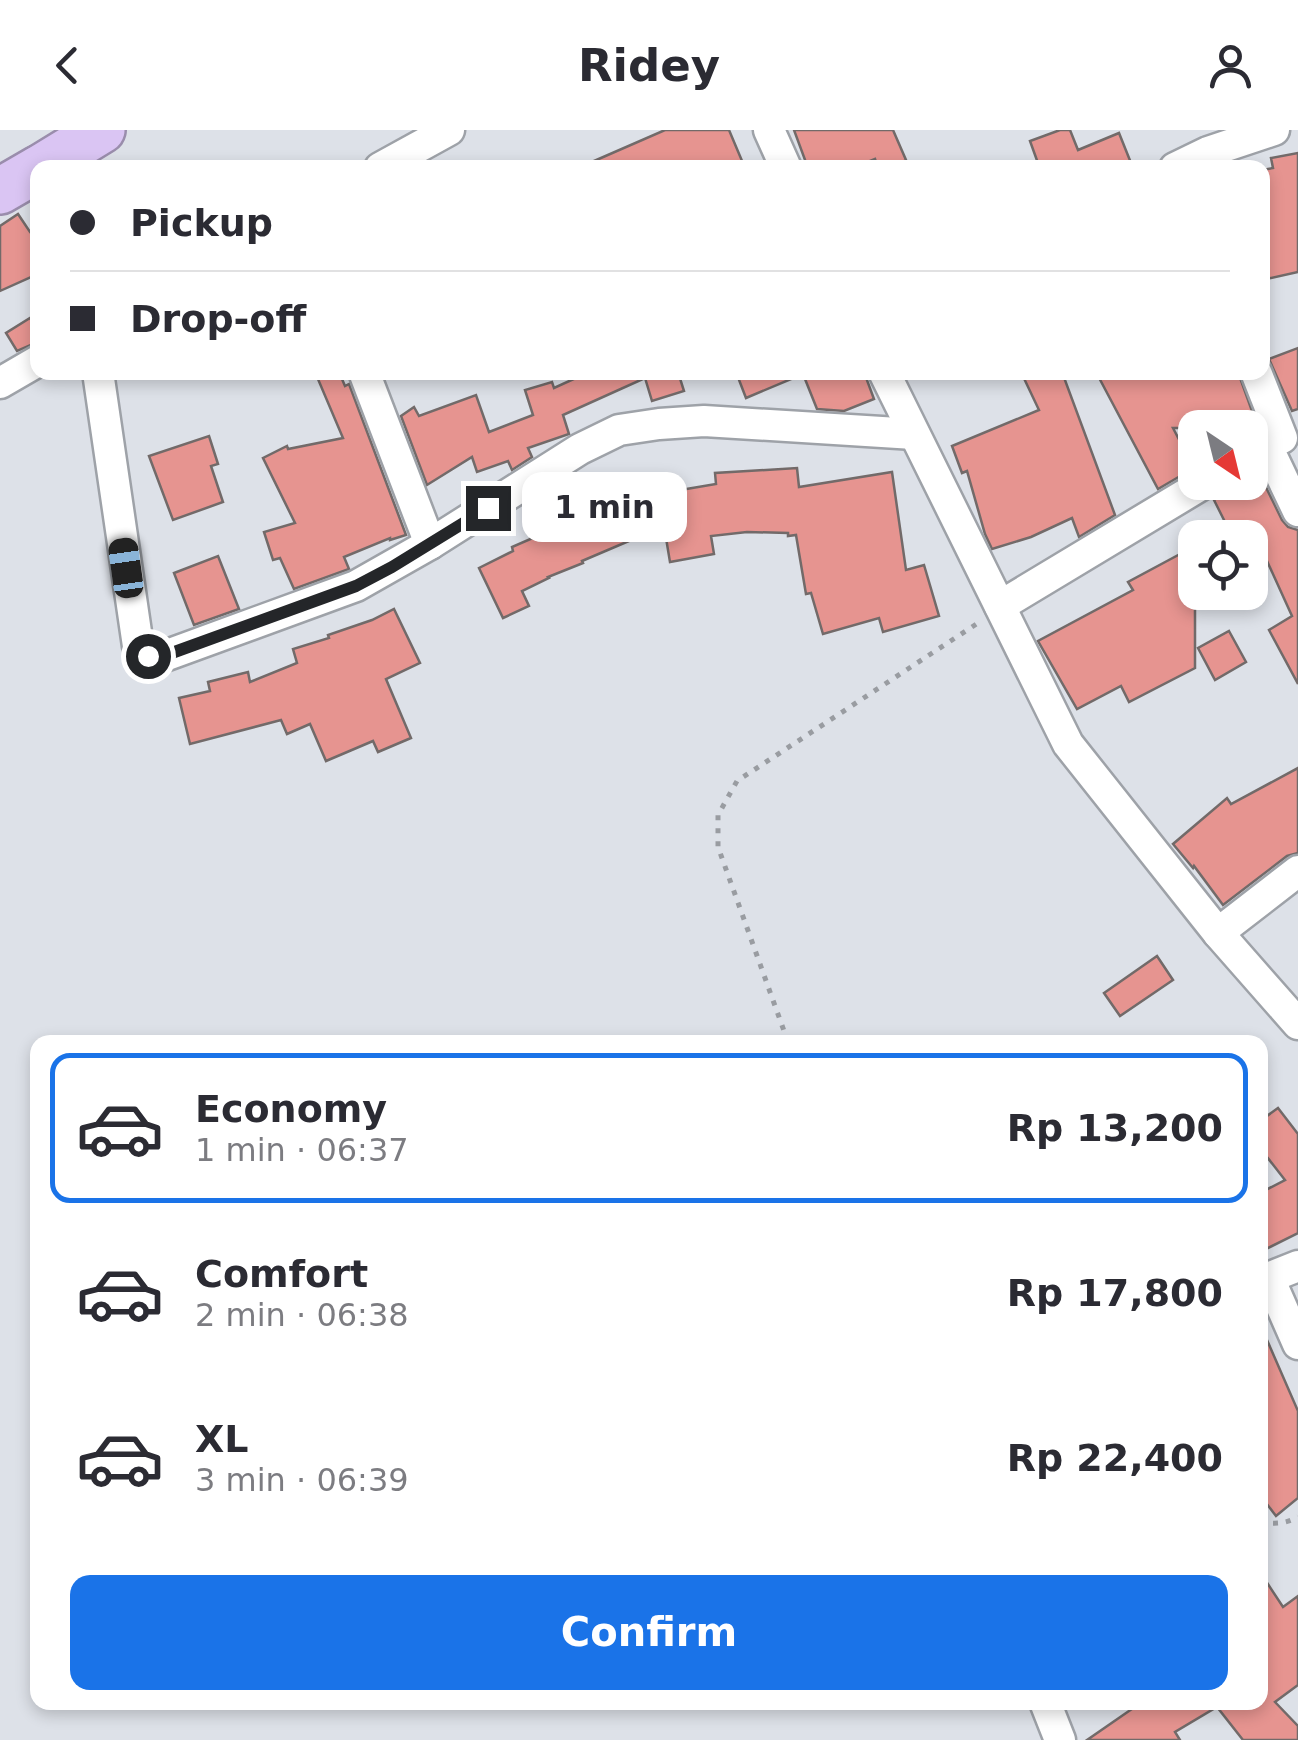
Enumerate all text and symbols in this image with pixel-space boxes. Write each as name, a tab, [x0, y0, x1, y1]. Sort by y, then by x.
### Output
icon: back	[40, 38, 95, 93]
icon: person	[1203, 38, 1258, 93]
text: Ridey	[578, 39, 720, 92]
text: Pickup	[130, 201, 273, 245]
text: Drop-off	[130, 297, 306, 341]
north arrow	[1178, 410, 1268, 500]
map controls	[1178, 410, 1268, 610]
callout: 1 min	[523, 473, 688, 543]
route end	[466, 486, 511, 531]
text: 1 min	[554, 488, 655, 526]
button: locate	[1178, 520, 1268, 610]
car	[107, 536, 145, 600]
route start	[126, 634, 171, 679]
icon: car	[75, 1083, 165, 1173]
text: Economy	[195, 1087, 387, 1131]
text: Rp 13,200	[1007, 1106, 1223, 1150]
text: 1 min · 06:37	[195, 1131, 409, 1169]
icon: car	[75, 1248, 165, 1338]
text: Comfort	[195, 1252, 368, 1296]
text: Rp 17,800	[1007, 1271, 1223, 1315]
text: 2 min · 06:38	[195, 1296, 409, 1334]
icon: car	[75, 1413, 165, 1503]
text: XL	[195, 1417, 249, 1461]
text: Rp 22,400	[1007, 1436, 1223, 1480]
text: 3 min · 06:39	[195, 1461, 409, 1499]
button: Confirm	[70, 1575, 1228, 1690]

